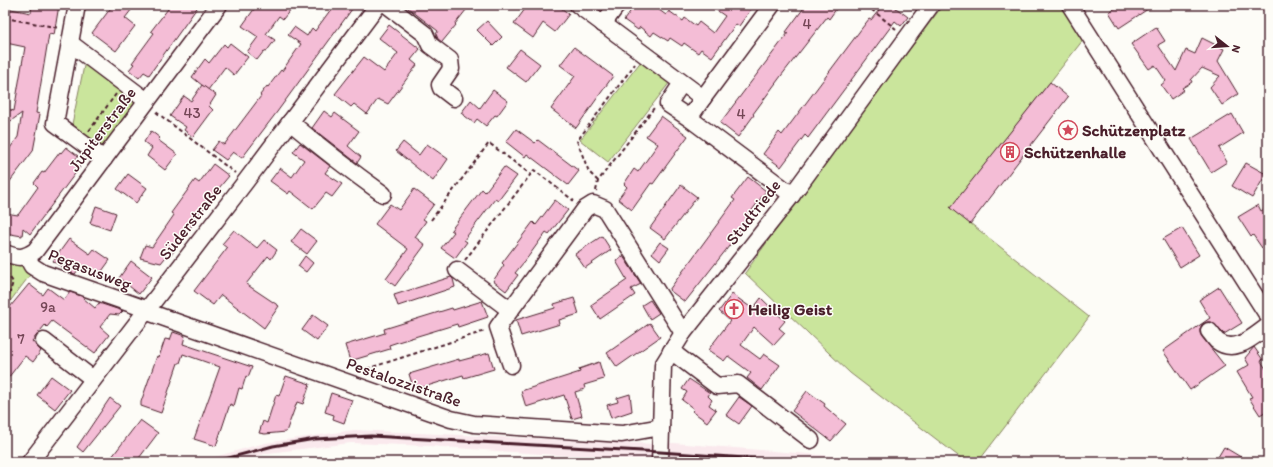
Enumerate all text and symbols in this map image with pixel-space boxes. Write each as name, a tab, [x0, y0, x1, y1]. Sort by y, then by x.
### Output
house number: 4	[802, 15, 812, 33]
north arrow	[1207, 26, 1247, 66]
text: N	[1229, 43, 1243, 54]
street label: Jupiterstraße	[64, 83, 140, 175]
house number: 43	[183, 104, 201, 122]
house number: 4	[736, 105, 746, 123]
place icon: Schützenplatz	[1057, 119, 1079, 141]
place label: Schützenplatz	[1082, 120, 1186, 141]
building icon: Schützenhalle	[999, 141, 1021, 163]
place label: Schützenhalle	[1024, 142, 1126, 162]
street label: Studtriede	[721, 175, 785, 249]
street label: Süderstraße	[154, 180, 226, 264]
street label: Pegasusweg	[46, 244, 135, 294]
house number: 9a	[40, 298, 56, 316]
church icon: Heilig Geist	[723, 298, 745, 320]
place label: Heilig Geist	[748, 299, 833, 320]
house number: 7	[17, 330, 25, 348]
street label: Pestalozzistraße	[344, 353, 464, 411]

